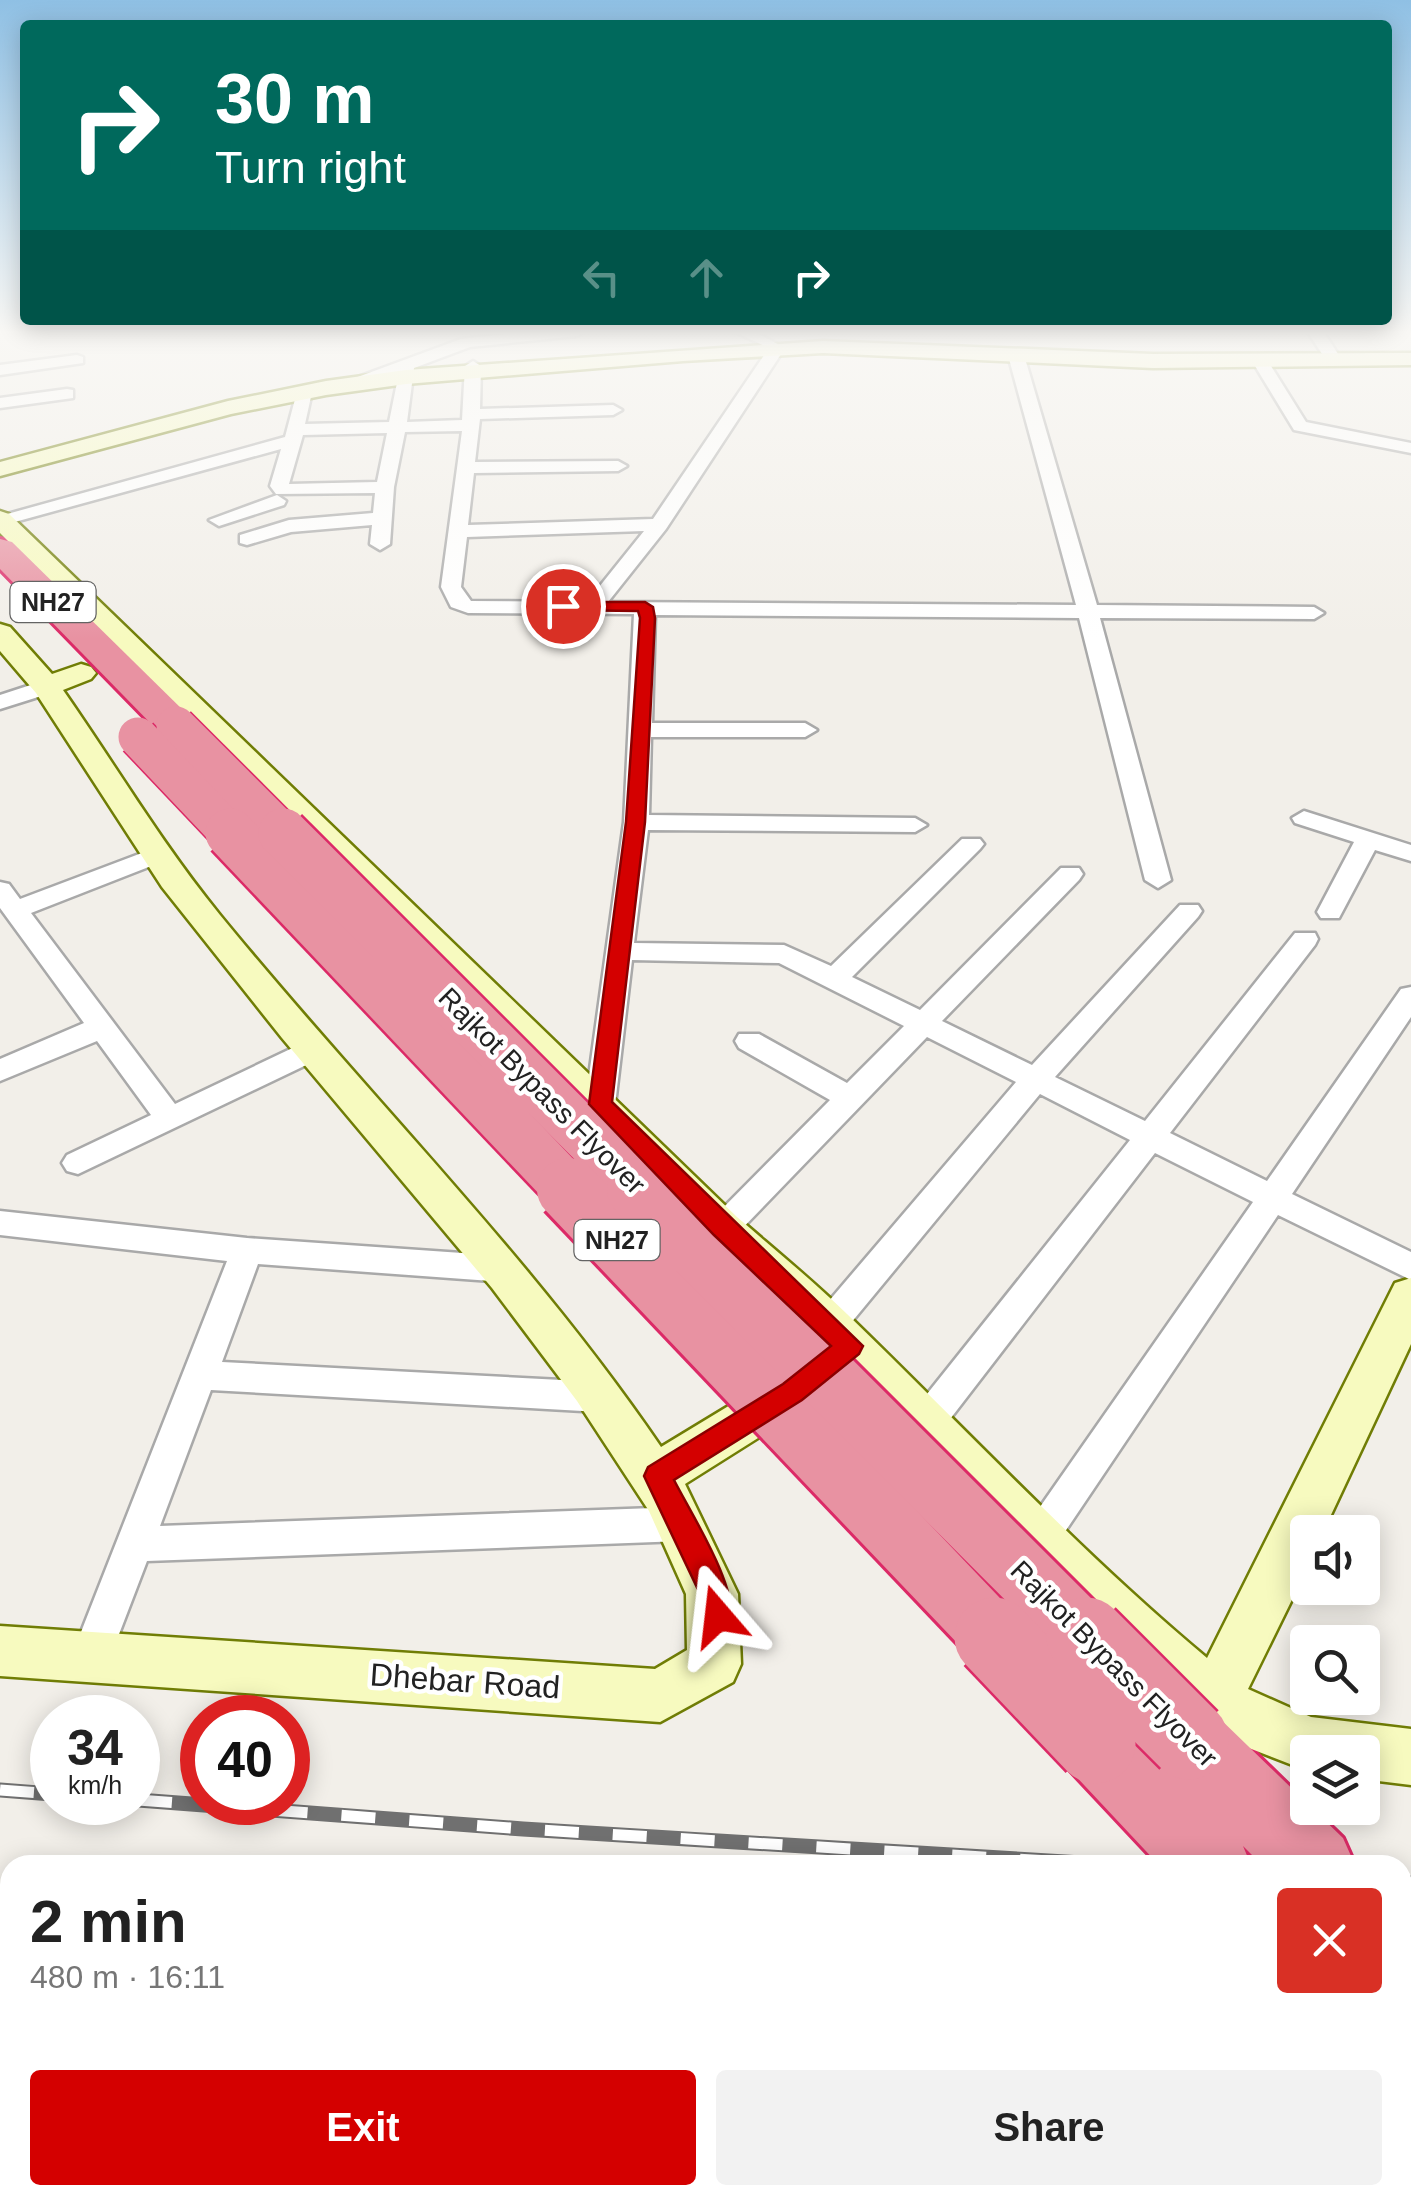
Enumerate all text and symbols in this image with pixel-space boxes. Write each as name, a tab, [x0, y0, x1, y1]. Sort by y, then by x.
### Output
icon: right	[50, 60, 180, 190]
text: 30 m	[215, 60, 375, 138]
text: Turn right	[215, 142, 406, 193]
icon: left	[574, 250, 629, 305]
icon: ahead	[679, 250, 734, 305]
icon: right	[784, 250, 839, 305]
pin	[521, 564, 606, 649]
icon: arrive	[536, 579, 591, 634]
road number: NH27	[10, 582, 96, 622]
street label: Rajkot Bypass Flyover	[433, 982, 651, 1200]
road number: NH27	[574, 1220, 660, 1260]
map controls	[1290, 1515, 1380, 1825]
button: sound	[1290, 1515, 1380, 1605]
street label: Rajkot Bypass Flyover	[1005, 1555, 1223, 1773]
position arrow	[666, 1564, 770, 1668]
button: search	[1290, 1625, 1380, 1715]
street label: Dhebar Road	[369, 1656, 561, 1706]
speed limit sign: 40	[180, 1695, 310, 1825]
text: 34	[67, 1720, 123, 1776]
button: layers	[1290, 1735, 1380, 1825]
text: km/h	[68, 1771, 122, 1799]
text: 2 min	[30, 1888, 187, 1955]
button: close	[1277, 1888, 1382, 1993]
text: 480 m · 16:11	[30, 1959, 225, 1995]
button: Exit	[30, 2070, 696, 2185]
button: Share	[716, 2070, 1382, 2185]

